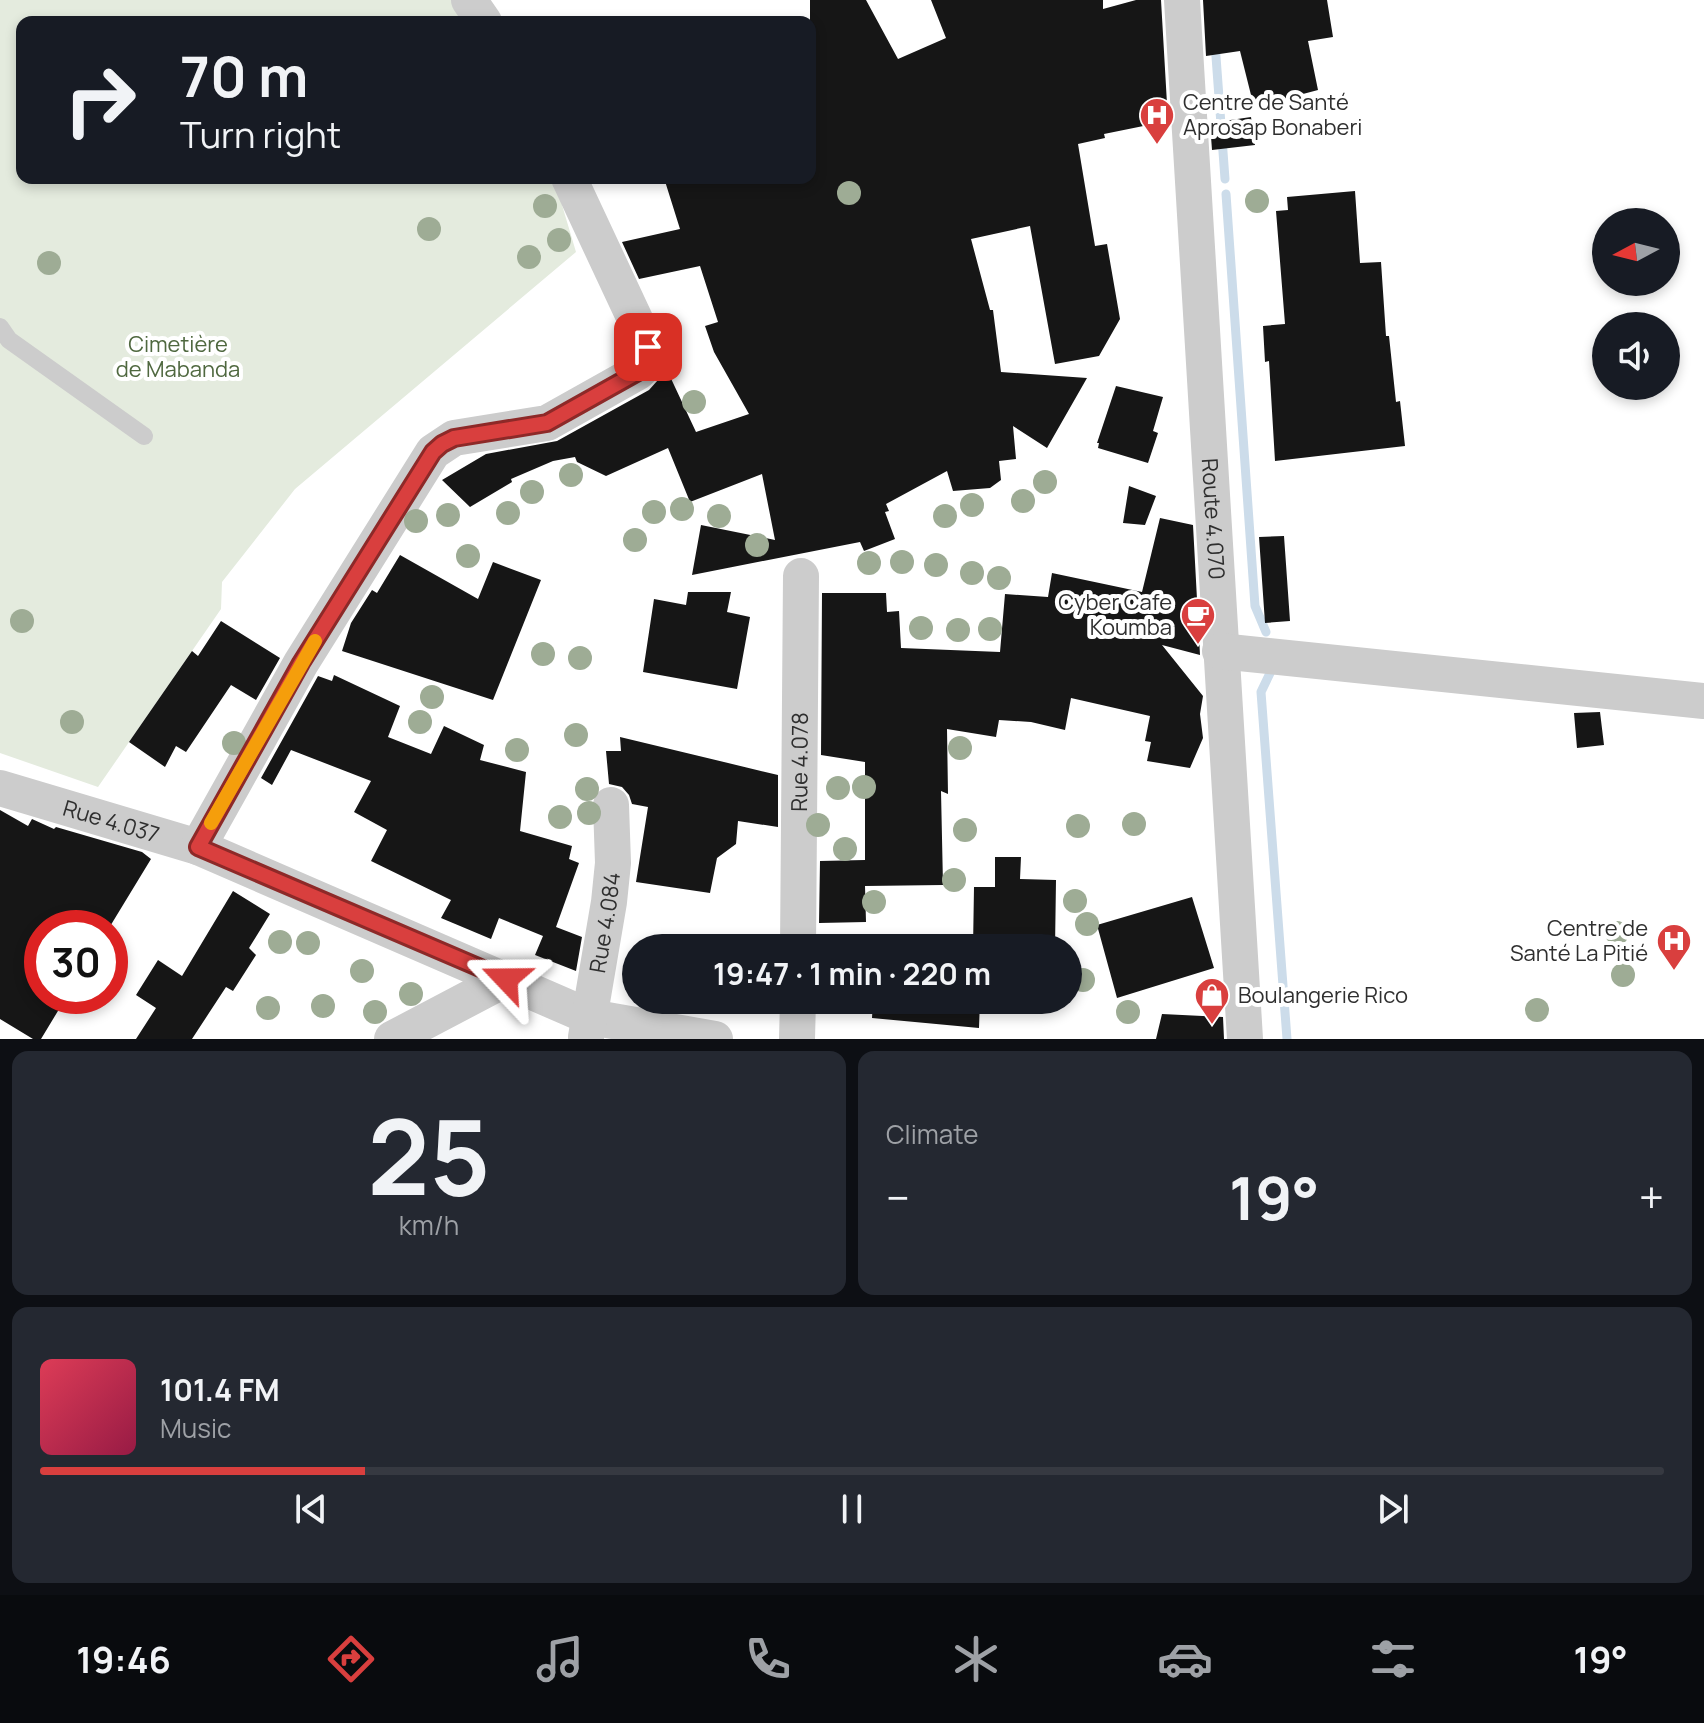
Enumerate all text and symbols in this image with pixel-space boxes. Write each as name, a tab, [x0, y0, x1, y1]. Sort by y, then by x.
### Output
text: 70 m	[180, 37, 308, 114]
icon: right	[48, 48, 152, 152]
place label: Centre de Santé Aprosap Bonaberi	[1183, 87, 1363, 142]
hospital icon: Centre de Santé Aprosap Bonaberi	[1138, 96, 1176, 146]
text: Turn right	[180, 110, 341, 159]
north arrow	[1592, 208, 1680, 296]
map controls	[1592, 208, 1680, 400]
button: sound	[1592, 312, 1680, 400]
pin	[614, 313, 682, 381]
icon: arrive	[626, 325, 670, 369]
park label: Cimetière de Mabanda	[116, 329, 240, 384]
street label: Route 4.070	[1195, 457, 1232, 581]
place label: Cyber Cafe Koumba	[1058, 587, 1172, 642]
cafe icon: Cyber Cafe Koumba	[1179, 596, 1217, 646]
street label: Rue 4.078	[784, 712, 815, 812]
street label: Rue 4.037	[59, 793, 163, 850]
street label: Rue 4.084	[582, 871, 627, 975]
speed limit sign: 30	[24, 910, 128, 1014]
place label: Centre de Santé La Pitié	[1510, 913, 1648, 968]
hospital icon: Centre de Santé La Pitié	[1655, 922, 1693, 972]
position arrow	[464, 937, 548, 1021]
text: 19:47 · 1 min · 220 m	[713, 953, 991, 994]
shop icon: Boulangerie Rico	[1193, 976, 1231, 1026]
place label: Boulangerie Rico	[1238, 980, 1408, 1010]
text: 25	[368, 1084, 490, 1226]
text: Climate	[886, 1116, 978, 1152]
text: 19°	[1229, 1156, 1319, 1238]
text: −	[886, 1167, 910, 1227]
text: +	[1639, 1167, 1664, 1227]
text: km/h	[399, 1207, 459, 1243]
text: 101.4 FM	[160, 1369, 280, 1410]
text: Music	[160, 1410, 231, 1446]
icon: previous	[289, 1487, 333, 1531]
icon: pause	[830, 1487, 874, 1531]
icon: next	[1371, 1487, 1415, 1531]
icon: directions	[323, 1631, 379, 1687]
icon: music	[532, 1631, 588, 1687]
icon: phone	[740, 1631, 796, 1687]
icon: climate	[948, 1631, 1004, 1687]
icon: car	[1157, 1631, 1213, 1687]
icon: filters	[1365, 1631, 1421, 1687]
text: 19:46	[76, 1635, 171, 1684]
text: 19°	[1573, 1635, 1628, 1684]

